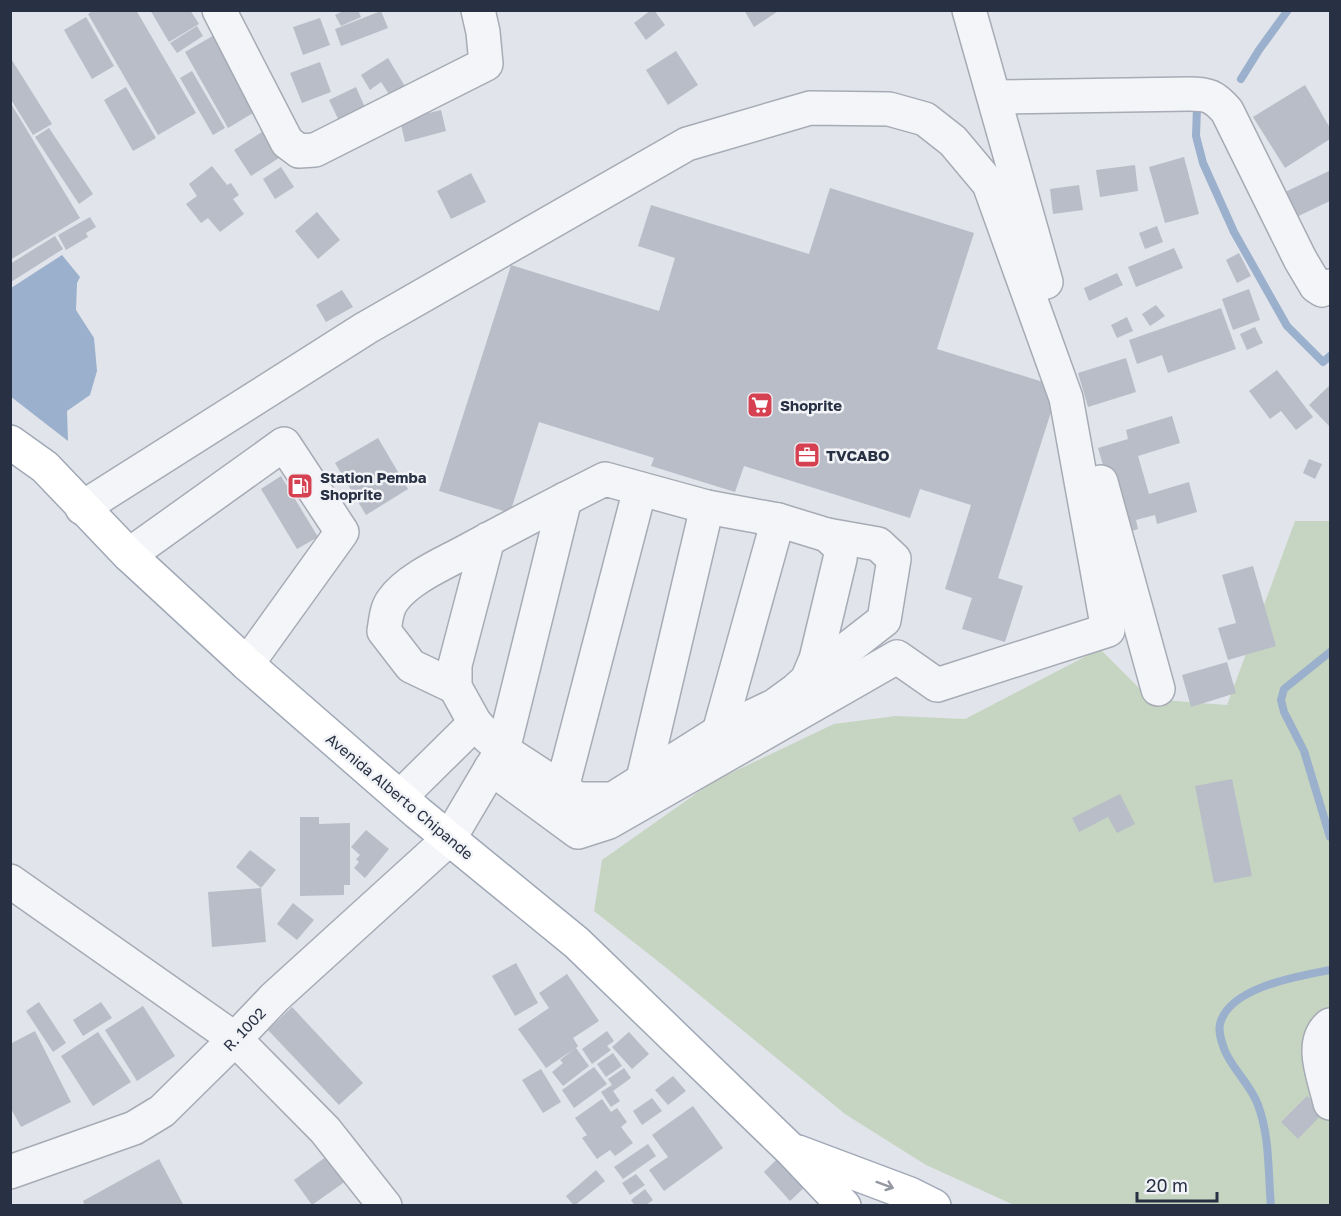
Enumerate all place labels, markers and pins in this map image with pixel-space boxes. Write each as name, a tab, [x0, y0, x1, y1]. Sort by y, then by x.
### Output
supermarket icon: Shoprite	[745, 390, 775, 420]
place label: Shoprite	[780, 396, 842, 414]
office icon: TVCABO	[792, 440, 822, 470]
place label: TVCABO	[826, 446, 890, 464]
place label: Station Pemba Shoprite	[320, 468, 427, 503]
fuel station icon: Station Pemba Shoprite	[285, 471, 315, 501]

